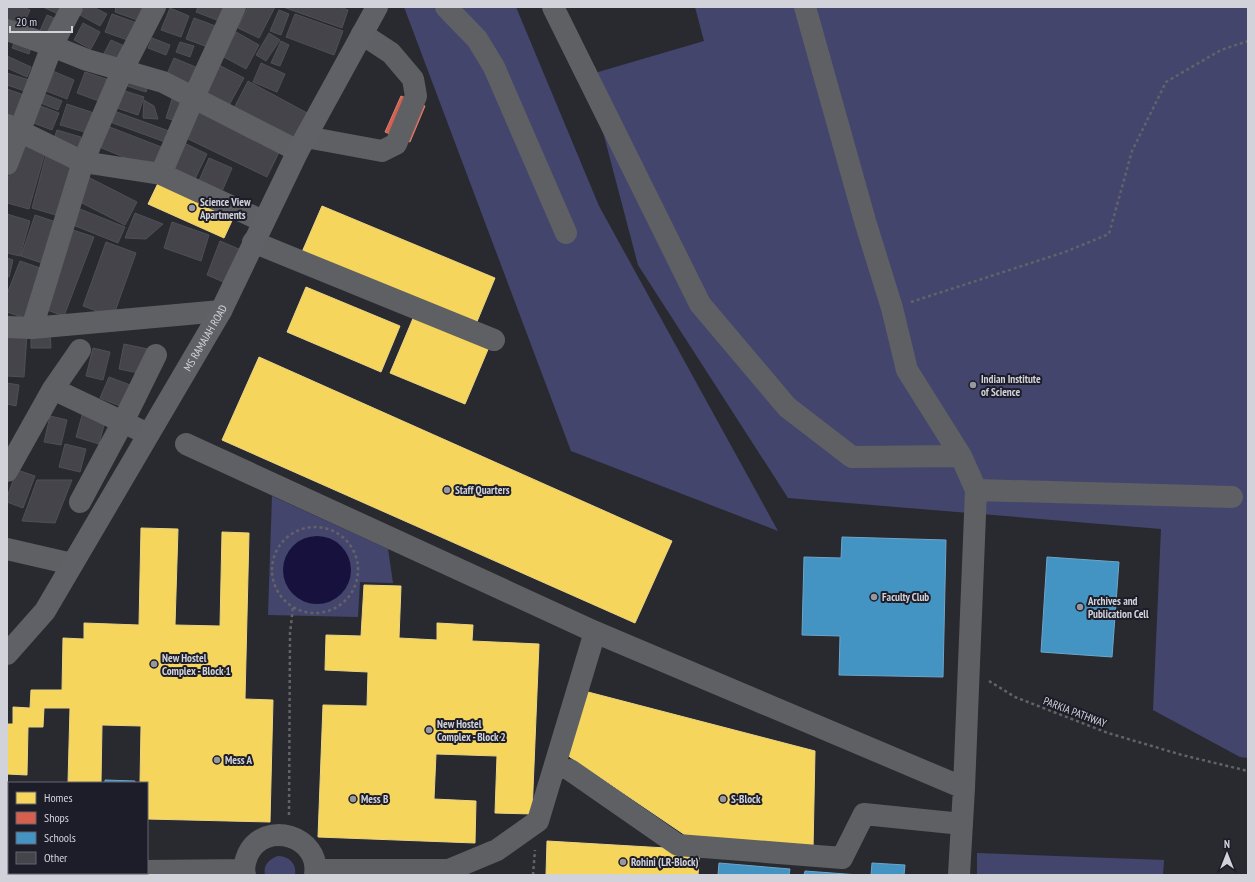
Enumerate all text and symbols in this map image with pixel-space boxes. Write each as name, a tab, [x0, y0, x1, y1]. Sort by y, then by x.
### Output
scale bar	[10, 8, 72, 34]
text: 20 m	[16, 14, 37, 29]
place label: Science View Apartments	[199, 195, 251, 222]
marker: Science View Apartments	[187, 203, 197, 213]
street label: MS RAMAIAH ROAD	[180, 302, 230, 374]
place label: Indian Institute of Science	[981, 372, 1041, 399]
marker: Indian Institute of Science	[968, 380, 978, 390]
place label: Staff Quarters	[455, 483, 510, 497]
marker: Staff Quarters	[442, 485, 452, 495]
place label: Faculty Club	[882, 590, 929, 604]
marker: Faculty Club	[869, 592, 879, 602]
place label: Archives and Publication Cell	[1087, 594, 1149, 621]
marker: Archives and Publication Cell	[1075, 602, 1085, 612]
place label: New Hostel Complex - Block 1	[162, 651, 231, 678]
marker: New Hostel Complex - Block 1	[149, 659, 159, 669]
street label: PARKIA PATHWAY	[1041, 694, 1109, 730]
place label: New Hostel Complex - Block 2	[437, 717, 506, 744]
marker: New Hostel Complex - Block 2	[424, 725, 434, 735]
place label: Mess A	[225, 753, 253, 767]
marker: Mess A	[212, 755, 222, 765]
legend	[8, 782, 148, 874]
text: Homes	[44, 790, 72, 805]
place label: Mess B	[361, 792, 389, 806]
place label: S-Block	[731, 792, 761, 806]
marker: Mess B	[348, 794, 358, 804]
marker: S-Block	[718, 794, 728, 804]
text: Shops	[44, 810, 69, 825]
text: Schools	[44, 830, 76, 845]
north arrow	[1207, 834, 1247, 874]
text: N	[1224, 837, 1230, 851]
text: Other	[44, 850, 68, 865]
place label: Rohini (LR-Block)	[631, 855, 699, 869]
marker: Rohini (LR-Block)	[618, 857, 628, 867]

